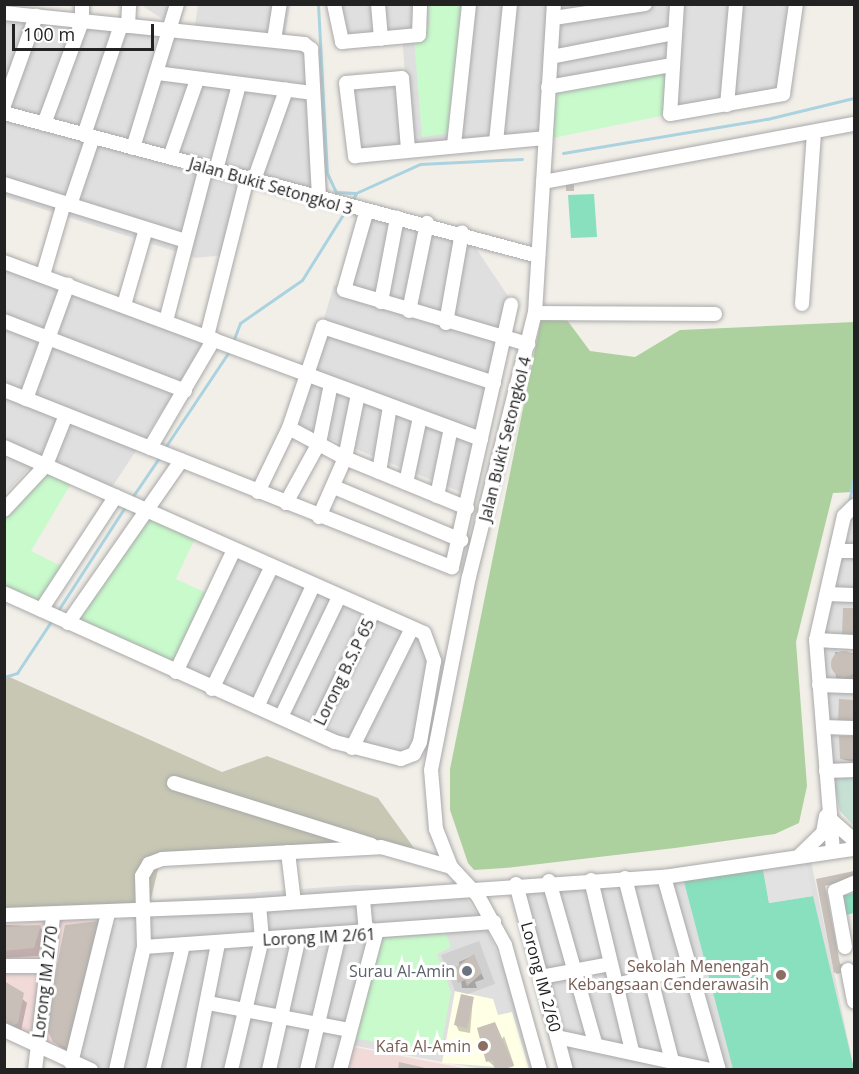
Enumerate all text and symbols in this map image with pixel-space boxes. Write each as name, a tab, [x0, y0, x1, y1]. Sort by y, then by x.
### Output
scale bar	[15, 12, 158, 50]
text: 100 m	[23, 22, 75, 46]
street label: Jalan Bukit Setongkol 3	[187, 153, 355, 219]
street label: Jalan Bukit Setongkol 4	[475, 354, 535, 524]
street label: Lorong B.S.P 65	[310, 615, 378, 729]
street label: Lorong IM 2/60	[517, 920, 565, 1034]
street label: Lorong IM 2/61	[262, 924, 376, 950]
street label: Lorong IM 2/70	[29, 925, 61, 1039]
place label: Sekolah Menengah Kebangsaan Cenderawasih	[568, 956, 769, 994]
place label: Surau Al-Amin	[349, 961, 455, 981]
marker: Surau Al-Amin	[460, 964, 474, 978]
marker: Sekolah Menengah Kebangsaan Cenderawasih	[774, 968, 788, 982]
place label: Kafa Al-Amin	[376, 1036, 471, 1056]
marker: Kafa Al-Amin	[476, 1039, 490, 1053]

